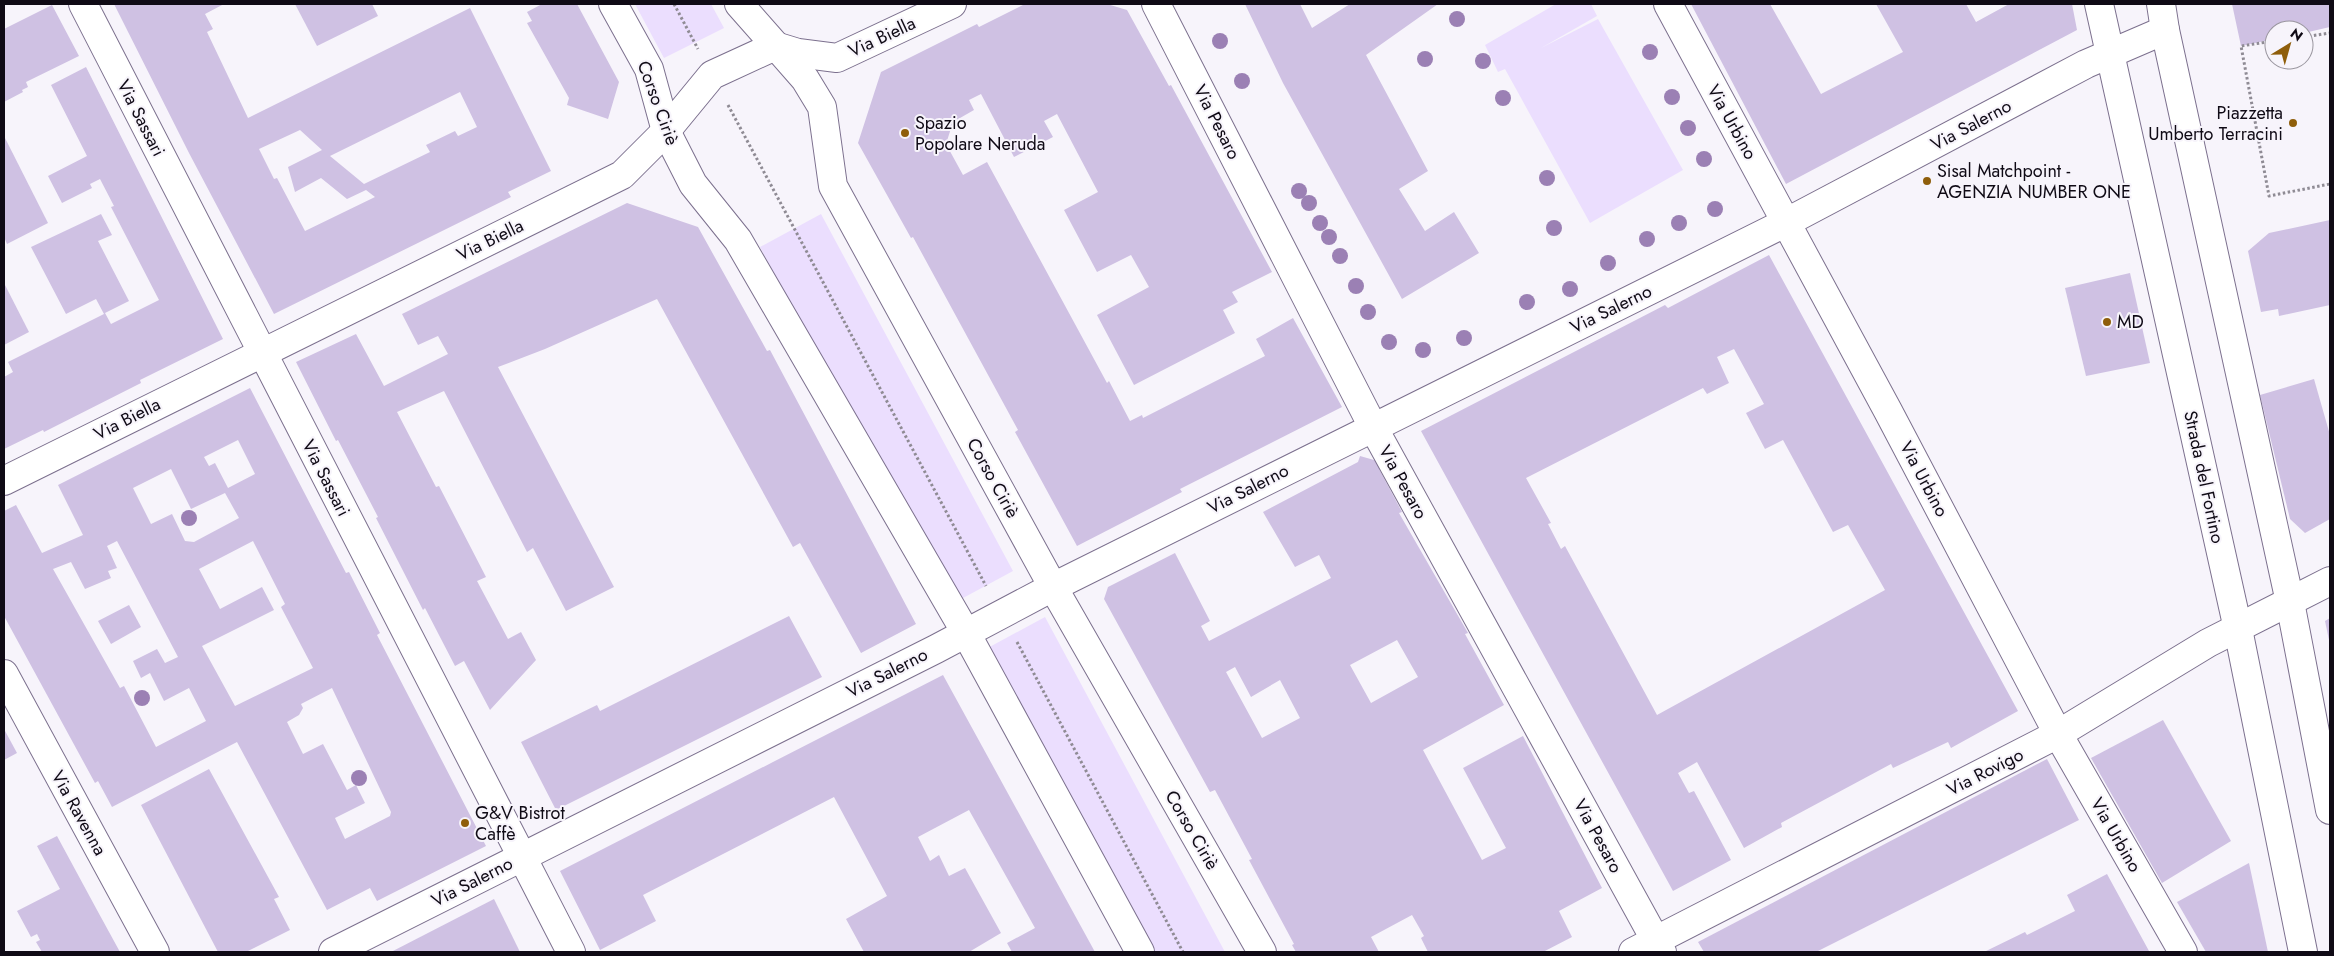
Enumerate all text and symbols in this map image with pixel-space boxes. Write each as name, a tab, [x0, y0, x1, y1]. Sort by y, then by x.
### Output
street label: Via Biella	[844, 10, 920, 64]
north arrow	[2264, 20, 2314, 70]
text: N	[2286, 23, 2307, 46]
street label: Corso Ciriè	[631, 57, 685, 149]
street label: Via Sassari	[111, 75, 171, 161]
street label: Via Pesaro	[1187, 80, 1247, 164]
street label: Via Urbino	[1701, 80, 1763, 164]
street label: Via Salerno	[1926, 93, 2016, 157]
place label: Piazzetta Umberto Terracini	[2148, 100, 2283, 147]
place label: Spazio Popolare Neruda	[915, 110, 1045, 157]
marker: Piazzetta Umberto Terracini	[2287, 117, 2299, 129]
marker: Spazio Popolare Neruda	[899, 127, 911, 139]
place label: Sisal Matchpoint - AGENZIA NUMBER ONE	[1937, 158, 2131, 205]
marker: Sisal Matchpoint - AGENZIA NUMBER ONE	[1921, 175, 1933, 187]
street label: Via Biella	[452, 213, 528, 267]
street label: Via Salerno	[1566, 278, 1656, 340]
place label: MD	[2117, 309, 2144, 335]
marker: MD	[2101, 316, 2113, 328]
street label: Via Biella	[89, 391, 165, 447]
street label: Strada del Fortino	[2177, 408, 2231, 546]
street label: Corso Ciriè	[960, 433, 1026, 523]
street label: Via Sassari	[296, 435, 356, 521]
street label: Via Urbino	[1893, 437, 1955, 522]
street label: Via Pesaro	[1372, 440, 1434, 524]
street label: Via Salerno	[1203, 457, 1293, 521]
street label: Via Salerno	[842, 641, 932, 705]
street label: Via Rovigo	[1942, 742, 2028, 802]
street label: Via Ravenna	[45, 766, 113, 860]
street label: Corso Ciriè	[1159, 785, 1225, 875]
street label: Via Urbino	[2084, 793, 2148, 877]
street label: Via Pesaro	[1567, 794, 1629, 878]
place label: G&V Bistrot Caffè	[475, 800, 565, 847]
marker: G&V Bistrot Caffè	[459, 817, 471, 829]
street label: Via Salerno	[427, 850, 517, 914]

